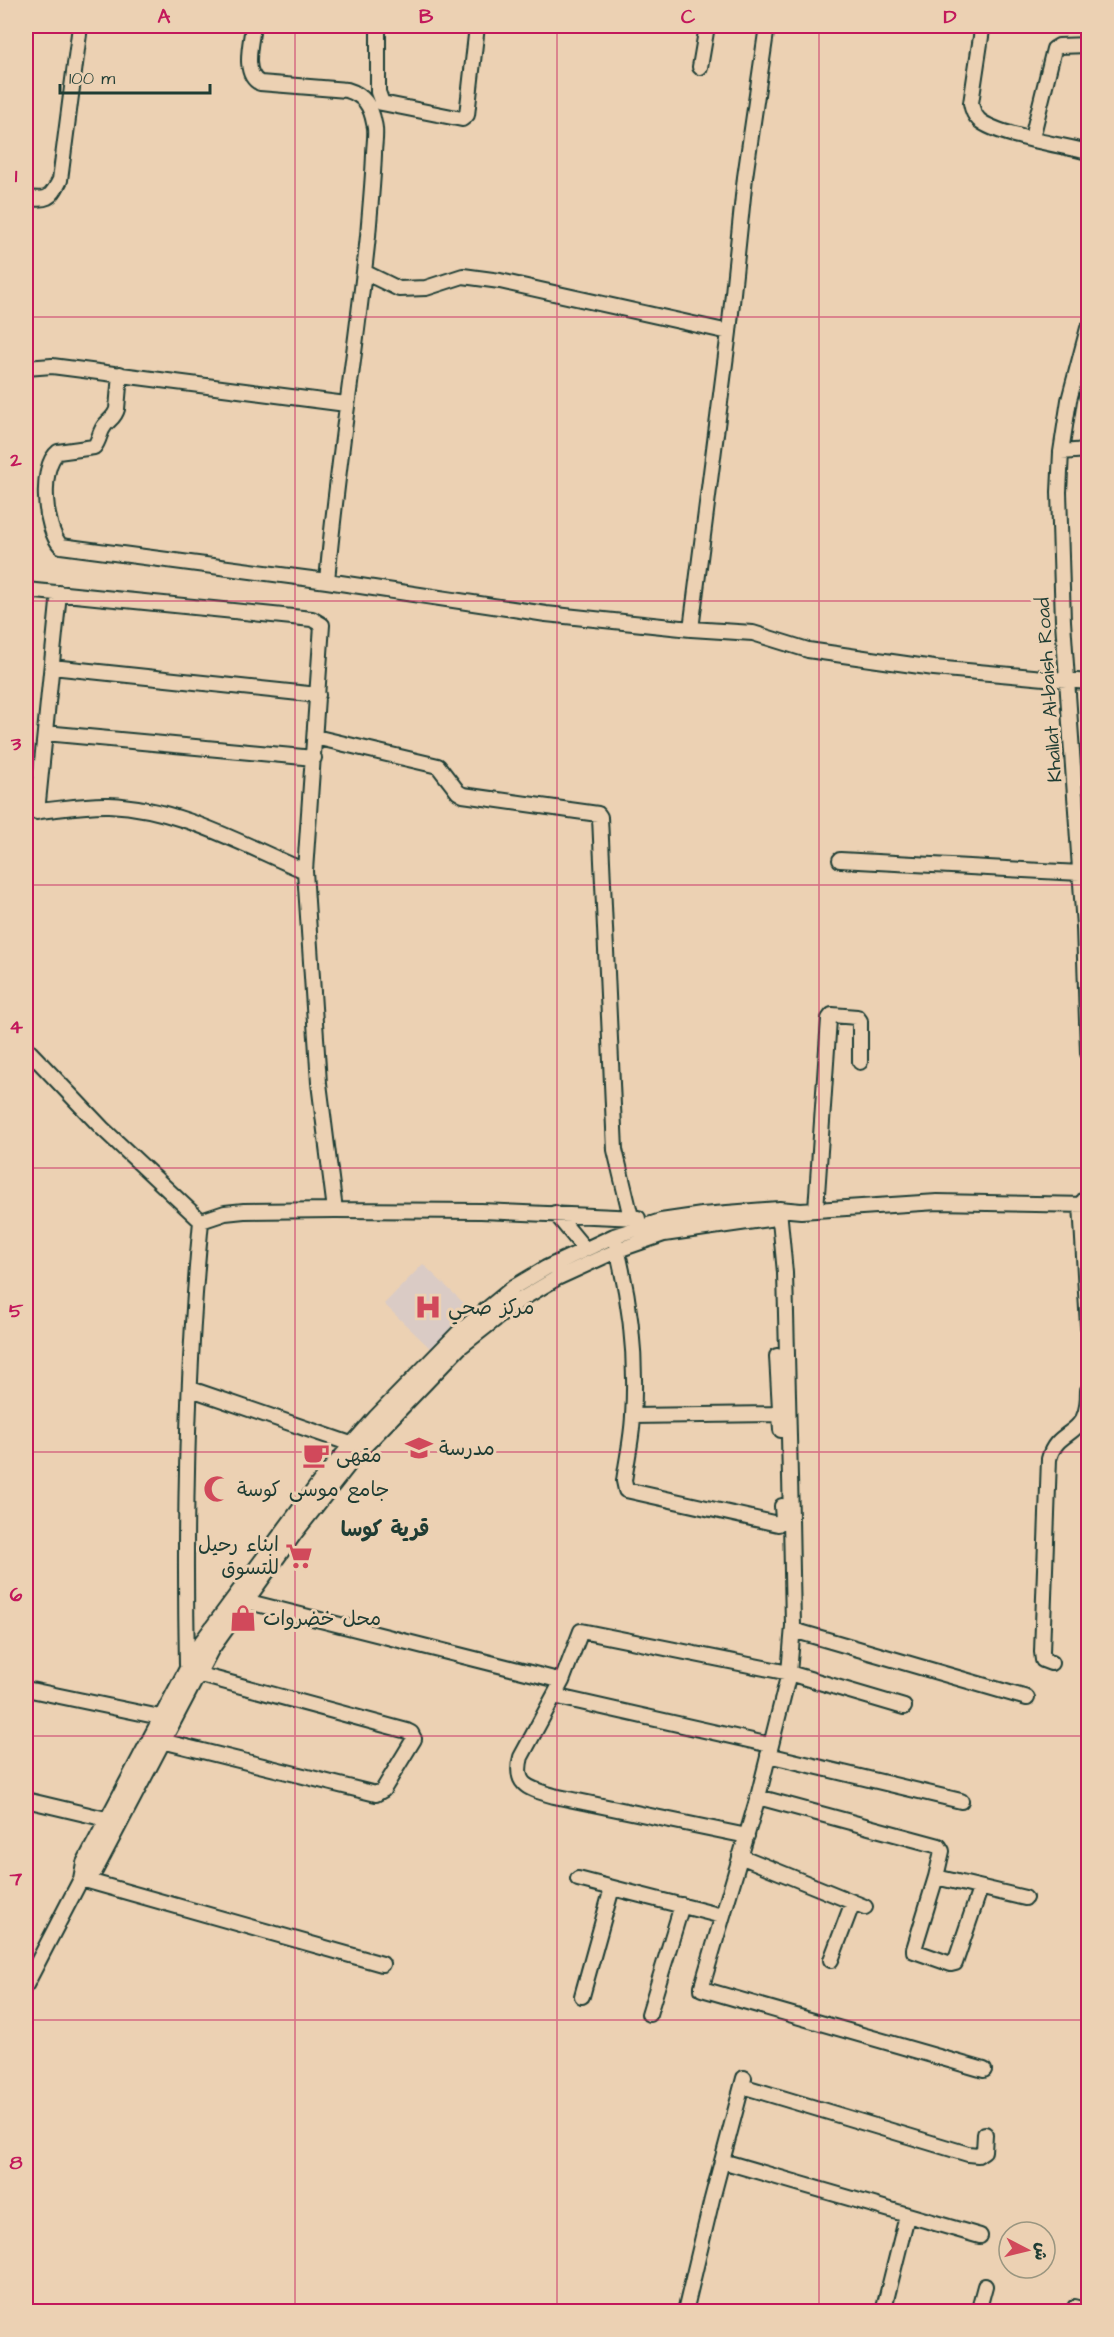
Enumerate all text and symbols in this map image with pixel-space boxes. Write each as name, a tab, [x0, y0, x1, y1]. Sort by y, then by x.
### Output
text: A	[158, 3, 171, 31]
text: B	[419, 3, 434, 31]
text: C	[681, 3, 696, 31]
text: D	[944, 3, 957, 31]
scale bar	[60, 57, 210, 95]
text: 100 m	[69, 66, 115, 91]
text: 1	[15, 162, 18, 190]
text: 2	[9, 446, 22, 474]
street label: Khallat Al-baish Road	[1029, 597, 1069, 783]
text: 3	[10, 730, 22, 758]
text: 4	[9, 1013, 23, 1041]
hospital icon: مركز صحي	[413, 1292, 443, 1322]
place label: مركز صحي	[448, 1294, 534, 1325]
text: 5	[9, 1297, 24, 1325]
school or university icon: مدرسة	[404, 1433, 434, 1463]
place label: مدرسة	[439, 1435, 495, 1463]
cafe icon: مقهى	[301, 1440, 331, 1470]
place label: مقهى	[336, 1442, 382, 1470]
mosque icon: جامع موسى كوسة	[202, 1474, 232, 1504]
place label: جامع موسى كوسة	[237, 1476, 390, 1504]
district label: قرية كوسا	[341, 1515, 429, 1544]
place label: ابناء رحيل للتسوق	[198, 1531, 279, 1582]
supermarket icon: ابناء رحيل للتسوق	[284, 1541, 314, 1571]
text: 6	[10, 1581, 23, 1609]
shop icon: محل خضروات	[228, 1603, 258, 1633]
place label: محل خضروات	[263, 1605, 381, 1633]
text: 7	[9, 1865, 23, 1893]
text: 8	[10, 2149, 23, 2177]
north arrow	[997, 2220, 1057, 2280]
text: ش	[1029, 2242, 1053, 2262]

